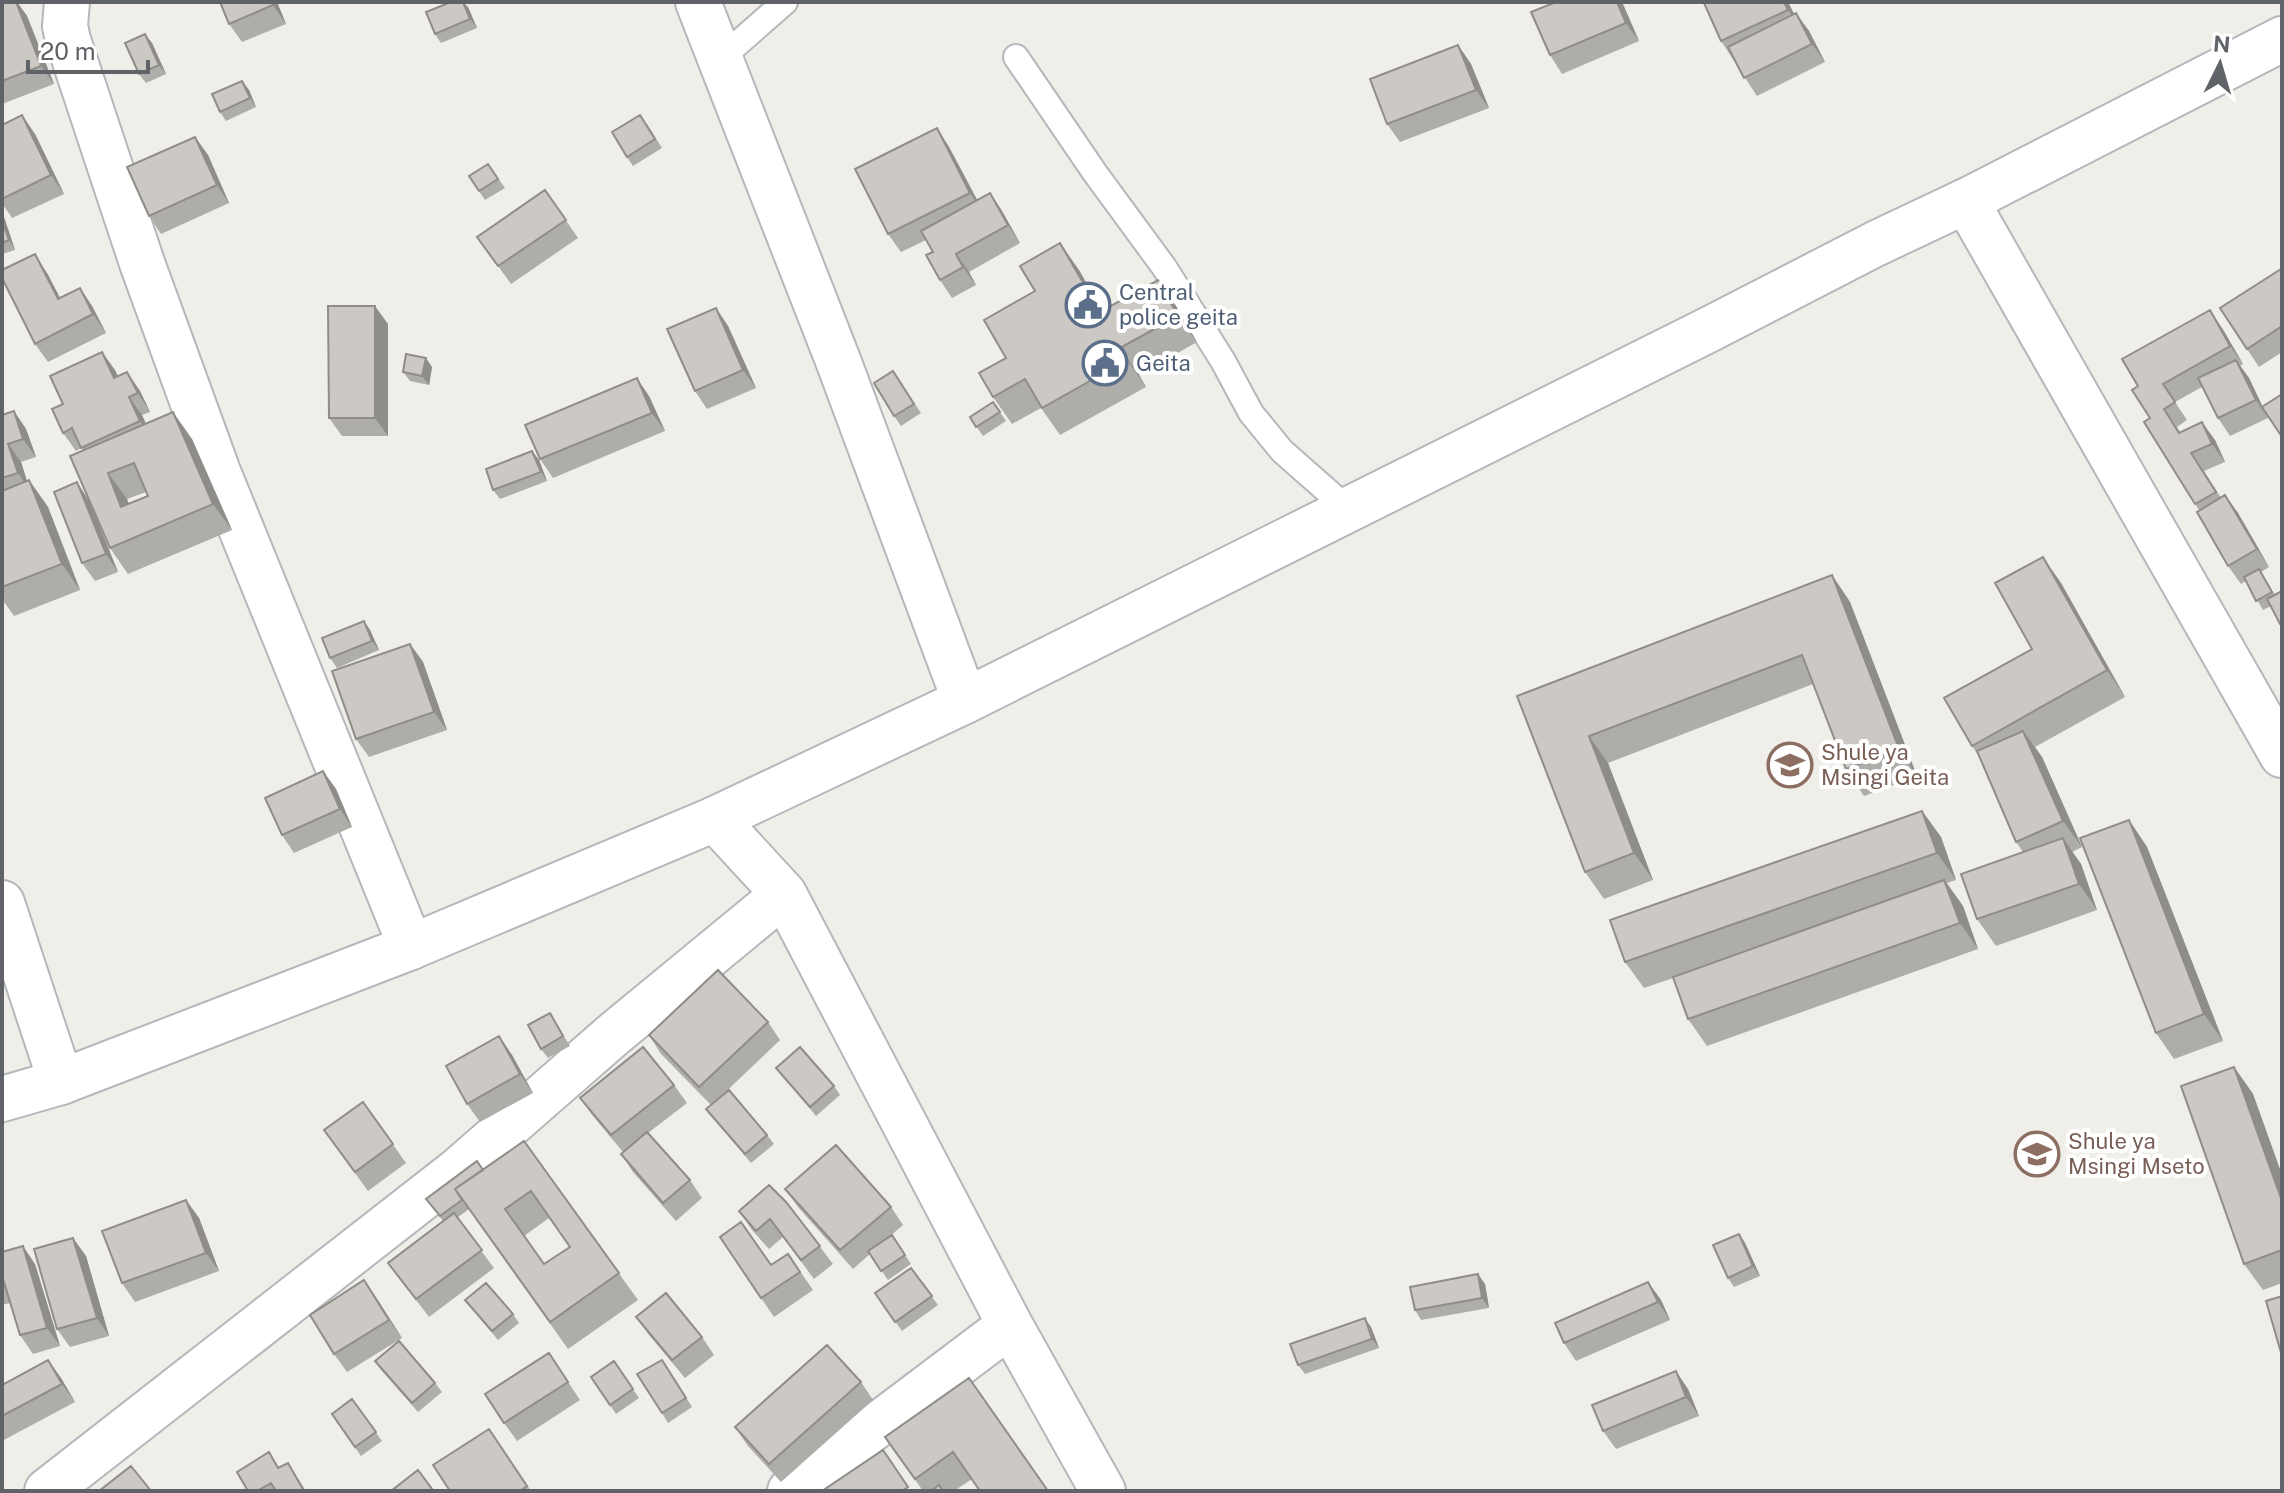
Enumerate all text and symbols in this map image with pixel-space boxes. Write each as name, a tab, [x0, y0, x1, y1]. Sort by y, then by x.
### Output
scale bar	[28, 24, 148, 74]
north arrow	[2180, 24, 2260, 104]
text: N	[2212, 30, 2231, 58]
text: 20 m	[40, 37, 96, 65]
place label: Central police geita	[1119, 279, 1238, 330]
public building icon: Central police geita	[1064, 281, 1112, 329]
public building icon: Geita	[1081, 339, 1129, 387]
place label: Geita	[1136, 350, 1191, 376]
place label: Shule ya Msingi Geita	[1821, 739, 1949, 790]
school or university icon: Shule ya Msingi Geita	[1766, 741, 1814, 789]
place label: Shule ya Msingi Mseto	[2068, 1128, 2205, 1179]
school or university icon: Shule ya Msingi Mseto	[2013, 1130, 2061, 1178]

